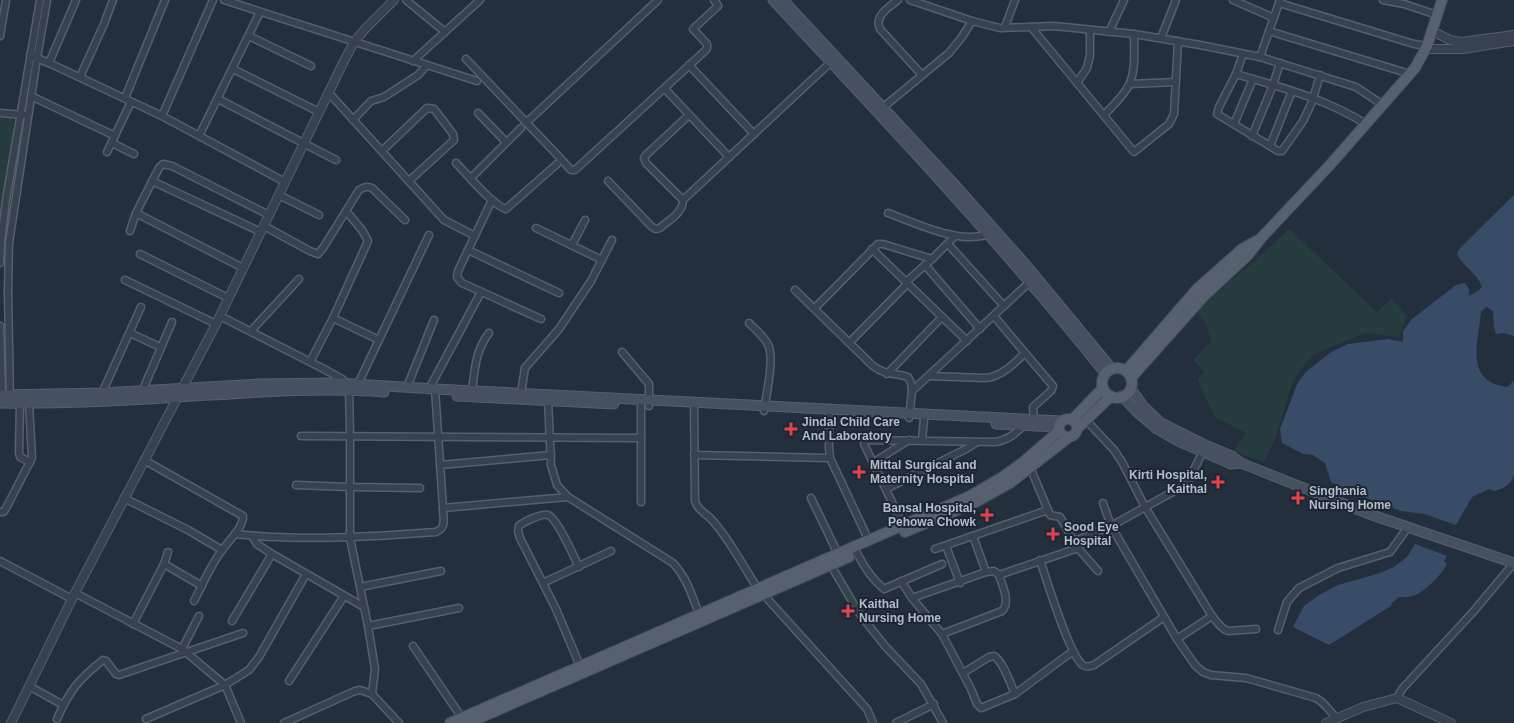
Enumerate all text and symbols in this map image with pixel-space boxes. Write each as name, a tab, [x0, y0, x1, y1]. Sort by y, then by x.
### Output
place label: Jindal Child Care And Laboratory	[802, 415, 900, 443]
marker: Jindal Child Care And Laboratory	[784, 422, 798, 436]
place label: Mittal Surgical and Maternity Hospital	[870, 458, 977, 486]
marker: Mittal Surgical and Maternity Hospital	[852, 465, 866, 479]
place label: Kirti Hospital, Kaithal	[1129, 468, 1207, 496]
marker: Kirti Hospital, Kaithal	[1211, 475, 1225, 489]
place label: Singhania Nursing Home	[1309, 484, 1391, 512]
marker: Singhania Nursing Home	[1291, 491, 1305, 505]
place label: Bansal Hospital, Pehowa Chowk	[883, 501, 976, 529]
marker: Bansal Hospital, Pehowa Chowk	[980, 508, 994, 522]
place label: Sood Eye Hospital	[1064, 520, 1119, 548]
marker: Sood Eye Hospital	[1046, 527, 1060, 541]
place label: Kaithal Nursing Home	[859, 597, 941, 625]
marker: Kaithal Nursing Home	[841, 604, 855, 618]

